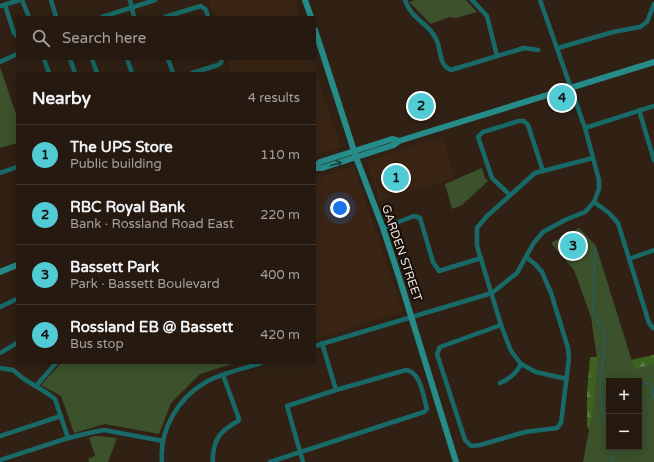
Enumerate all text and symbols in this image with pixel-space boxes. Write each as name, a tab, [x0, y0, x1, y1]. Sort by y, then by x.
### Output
search box	[16, 16, 316, 60]
icon: search	[30, 27, 52, 49]
text: Search here	[62, 29, 146, 47]
pin: 4	[549, 83, 575, 113]
text: Nearby	[32, 88, 91, 109]
text: 4 results	[248, 90, 300, 106]
pin: 2	[408, 91, 434, 121]
text: The UPS Store	[70, 138, 173, 156]
text: 1	[41, 147, 49, 163]
text: 110 m	[260, 147, 300, 163]
text: Public building	[70, 156, 162, 172]
one-way arrow	[329, 160, 342, 167]
pin: 1	[383, 163, 409, 193]
text: RBC Royal Bank	[70, 198, 185, 216]
your location	[330, 198, 350, 218]
street label: GARDEN STREET	[379, 203, 425, 304]
text: 2	[41, 207, 49, 223]
text: 220 m	[260, 207, 300, 223]
text: Bank · Rossland Road East	[70, 216, 234, 232]
pin: 3	[560, 231, 586, 261]
text: Bassett Park	[70, 258, 159, 276]
text: 3	[41, 267, 49, 283]
text: 400 m	[260, 267, 300, 283]
text: Park · Bassett Boulevard	[70, 276, 220, 292]
text: Rossland EB @ Bassett	[70, 318, 233, 336]
text: 4	[41, 327, 49, 343]
text: 420 m	[260, 327, 300, 343]
text: Bus stop	[70, 336, 124, 352]
map controls	[606, 378, 642, 450]
button: +	[606, 378, 642, 414]
button: −	[606, 414, 642, 450]

